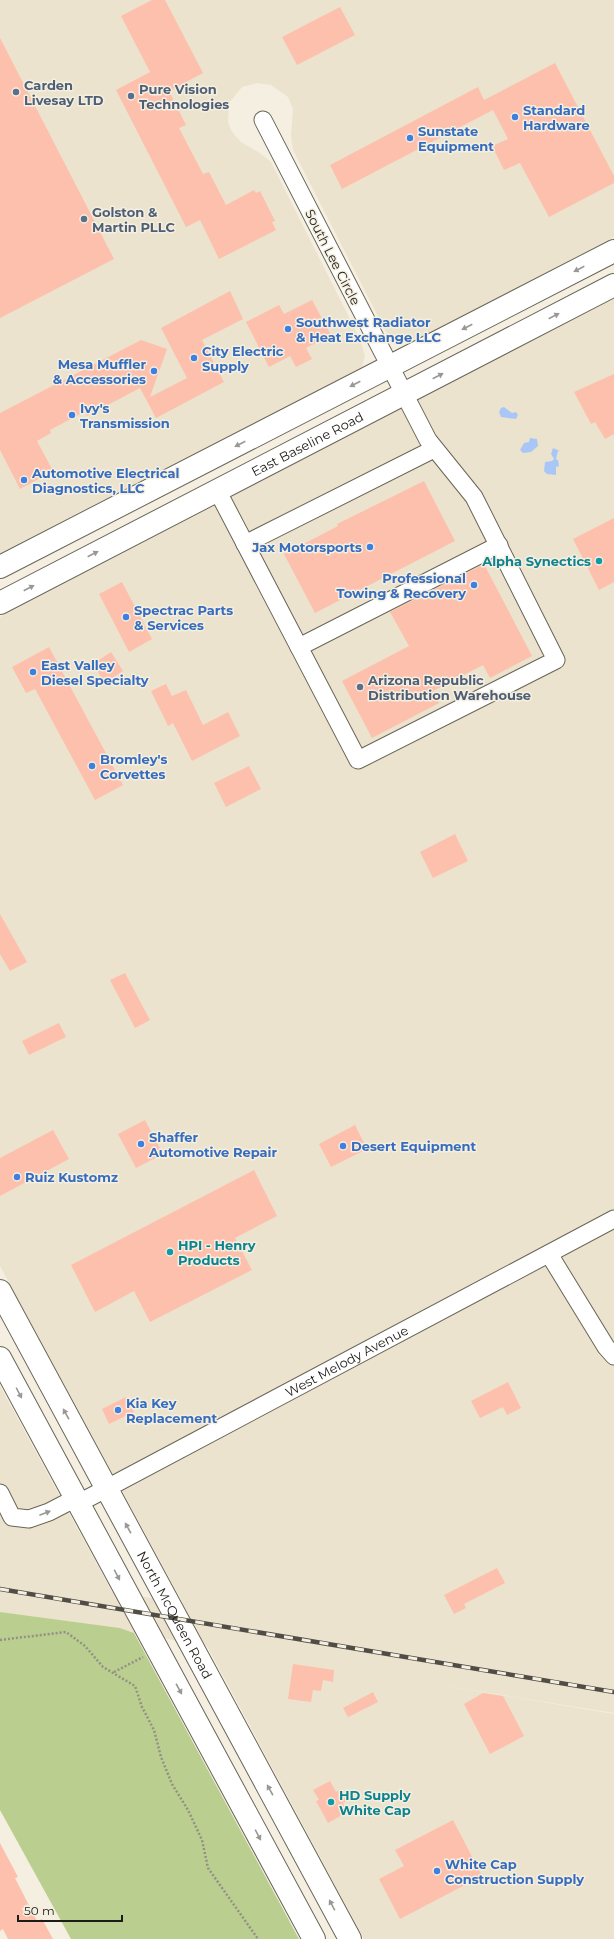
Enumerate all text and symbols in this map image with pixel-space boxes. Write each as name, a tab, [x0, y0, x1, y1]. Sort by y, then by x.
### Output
place label: Carden Livesay LTD	[24, 77, 104, 108]
place label: Pure Vision Technologies	[139, 81, 229, 112]
marker: Carden Livesay LTD	[11, 87, 21, 97]
marker: Pure Vision Technologies	[126, 91, 136, 101]
place label: Standard Hardware	[523, 102, 590, 133]
marker: Standard Hardware	[510, 112, 520, 122]
place label: Sunstate Equipment	[418, 123, 494, 154]
marker: Sunstate Equipment	[405, 133, 415, 143]
place label: Golston & Martin PLLC	[92, 204, 175, 235]
street label: South Lee Circle	[302, 206, 364, 308]
marker: Golston & Martin PLLC	[79, 214, 89, 224]
one-way arrow	[574, 265, 585, 272]
one-way arrow	[548, 313, 559, 319]
place label: Southwest Radiator & Heat Exchange LLC	[296, 314, 441, 345]
marker: Southwest Radiator & Heat Exchange LLC	[283, 324, 293, 334]
one-way arrow	[461, 324, 472, 330]
place label: City Electric Supply	[202, 343, 284, 374]
marker: City Electric Supply	[189, 353, 199, 363]
place label: Mesa Muffler & Accessories	[53, 356, 146, 387]
marker: Mesa Muffler & Accessories	[149, 366, 159, 376]
one-way arrow	[433, 373, 444, 379]
one-way arrow	[349, 381, 361, 388]
place label: Ivy's Transmission	[80, 400, 170, 431]
street label: East Baseline Road	[248, 408, 366, 480]
marker: Ivy's Transmission	[67, 410, 77, 420]
one-way arrow	[234, 441, 245, 448]
place label: Automotive Electrical Diagnostics, LLC	[31, 465, 179, 496]
marker: Automotive Electrical Diagnostics, LLC	[19, 475, 29, 485]
place label: Jax Motorsports	[251, 539, 362, 555]
marker: Jax Motorsports	[365, 542, 375, 552]
one-way arrow	[87, 551, 99, 558]
place label: Alpha Synectics	[481, 553, 591, 569]
marker: Alpha Synectics	[594, 556, 604, 566]
place label: Professional Towing & Recovery	[336, 570, 466, 601]
marker: Professional Towing & Recovery	[469, 580, 479, 590]
one-way arrow	[23, 585, 35, 591]
place label: Spectrac Parts & Services	[134, 602, 233, 633]
marker: Spectrac Parts & Services	[121, 612, 131, 622]
place label: East Valley Diesel Specialty	[41, 657, 149, 688]
marker: East Valley Diesel Specialty	[28, 667, 38, 677]
place label: Arizona Republic Distribution Warehouse	[367, 672, 531, 703]
marker: Arizona Republic Distribution Warehouse	[355, 682, 365, 692]
place label: Bromley's Corvettes	[100, 751, 167, 782]
marker: Bromley's Corvettes	[87, 761, 97, 771]
place label: Shaffer Automotive Repair	[148, 1129, 277, 1160]
place label: Desert Equipment	[351, 1138, 477, 1154]
marker: Shaffer Automotive Repair	[136, 1139, 146, 1149]
marker: Desert Equipment	[338, 1141, 348, 1151]
place label: Ruiz Kustomz	[25, 1169, 118, 1185]
marker: Ruiz Kustomz	[12, 1172, 22, 1182]
place label: HPI - Henry Products	[178, 1237, 256, 1268]
marker: HPI - Henry Products	[165, 1247, 175, 1257]
street label: West Melody Avenue	[282, 1322, 411, 1400]
one-way arrow	[16, 1387, 22, 1399]
place label: Kia Key Replacement	[126, 1395, 217, 1426]
marker: Kia Key Replacement	[113, 1405, 123, 1415]
one-way arrow	[63, 1408, 69, 1420]
one-way arrow	[40, 1510, 52, 1516]
one-way arrow	[125, 1522, 132, 1534]
street label: North McQueen Road	[134, 1548, 216, 1682]
one-way arrow	[114, 1569, 120, 1581]
one-way arrow	[175, 1683, 182, 1695]
one-way arrow	[267, 1784, 273, 1796]
place label: HD Supply White Cap	[339, 1787, 411, 1818]
marker: HD Supply White Cap	[326, 1797, 336, 1807]
one-way arrow	[255, 1829, 262, 1841]
place label: White Cap Construction Supply	[445, 1856, 584, 1887]
marker: White Cap Construction Supply	[432, 1866, 442, 1876]
scale bar	[18, 1897, 122, 1923]
one-way arrow	[328, 1899, 335, 1911]
text: 50 m	[24, 1903, 55, 1918]

